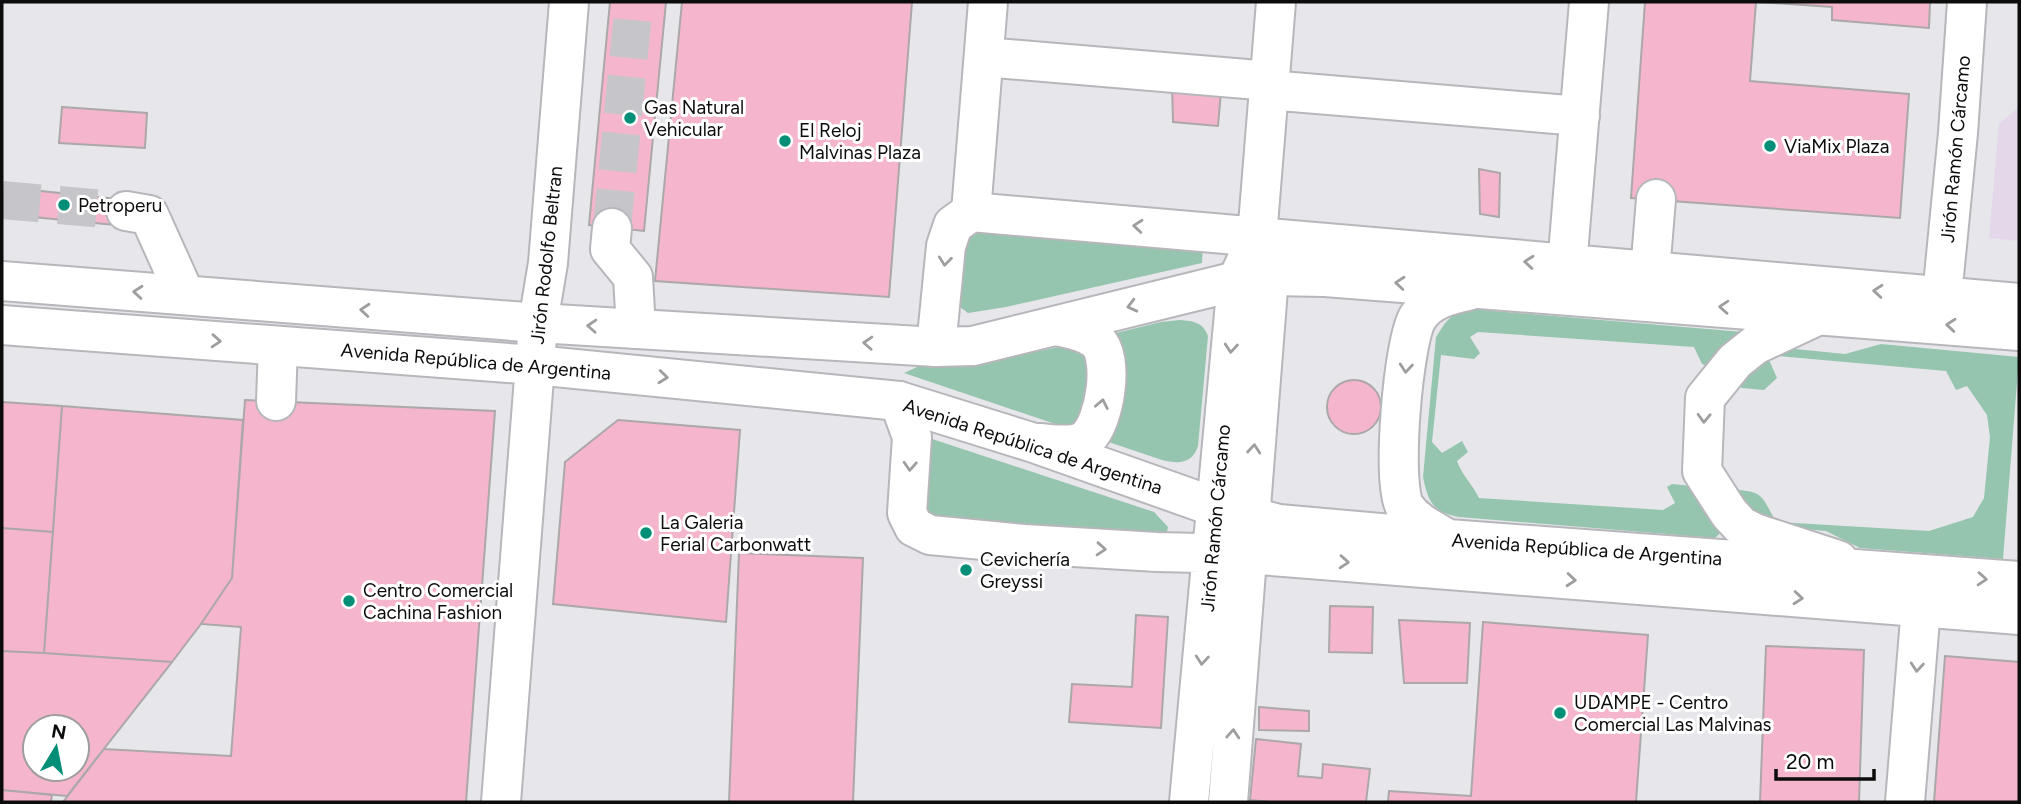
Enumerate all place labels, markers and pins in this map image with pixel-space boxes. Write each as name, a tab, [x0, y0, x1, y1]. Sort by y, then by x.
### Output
place label: Gas Natural Vehicular	[644, 96, 744, 141]
marker: Gas Natural Vehicular	[622, 110, 638, 126]
place label: El Reloj Malvinas Plaza	[799, 119, 921, 164]
marker: El Reloj Malvinas Plaza	[777, 133, 793, 149]
place label: ViaMix Plaza	[1784, 135, 1889, 158]
marker: ViaMix Plaza	[1762, 138, 1778, 154]
place label: Petroperu	[78, 194, 162, 217]
marker: Petroperu	[56, 197, 72, 213]
place label: La Galeria Ferial Carbonwatt	[660, 511, 811, 556]
marker: La Galeria Ferial Carbonwatt	[638, 525, 654, 541]
place label: Cevichería Greyssi	[980, 548, 1070, 593]
marker: Cevichería Greyssi	[958, 562, 974, 578]
place label: Centro Comercial Cachina Fashion	[363, 579, 513, 624]
marker: Centro Comercial Cachina Fashion	[341, 593, 357, 609]
place label: UDAMPE - Centro Comercial Las Malvinas	[1574, 691, 1772, 736]
marker: UDAMPE - Centro Comercial Las Malvinas	[1552, 705, 1568, 721]

